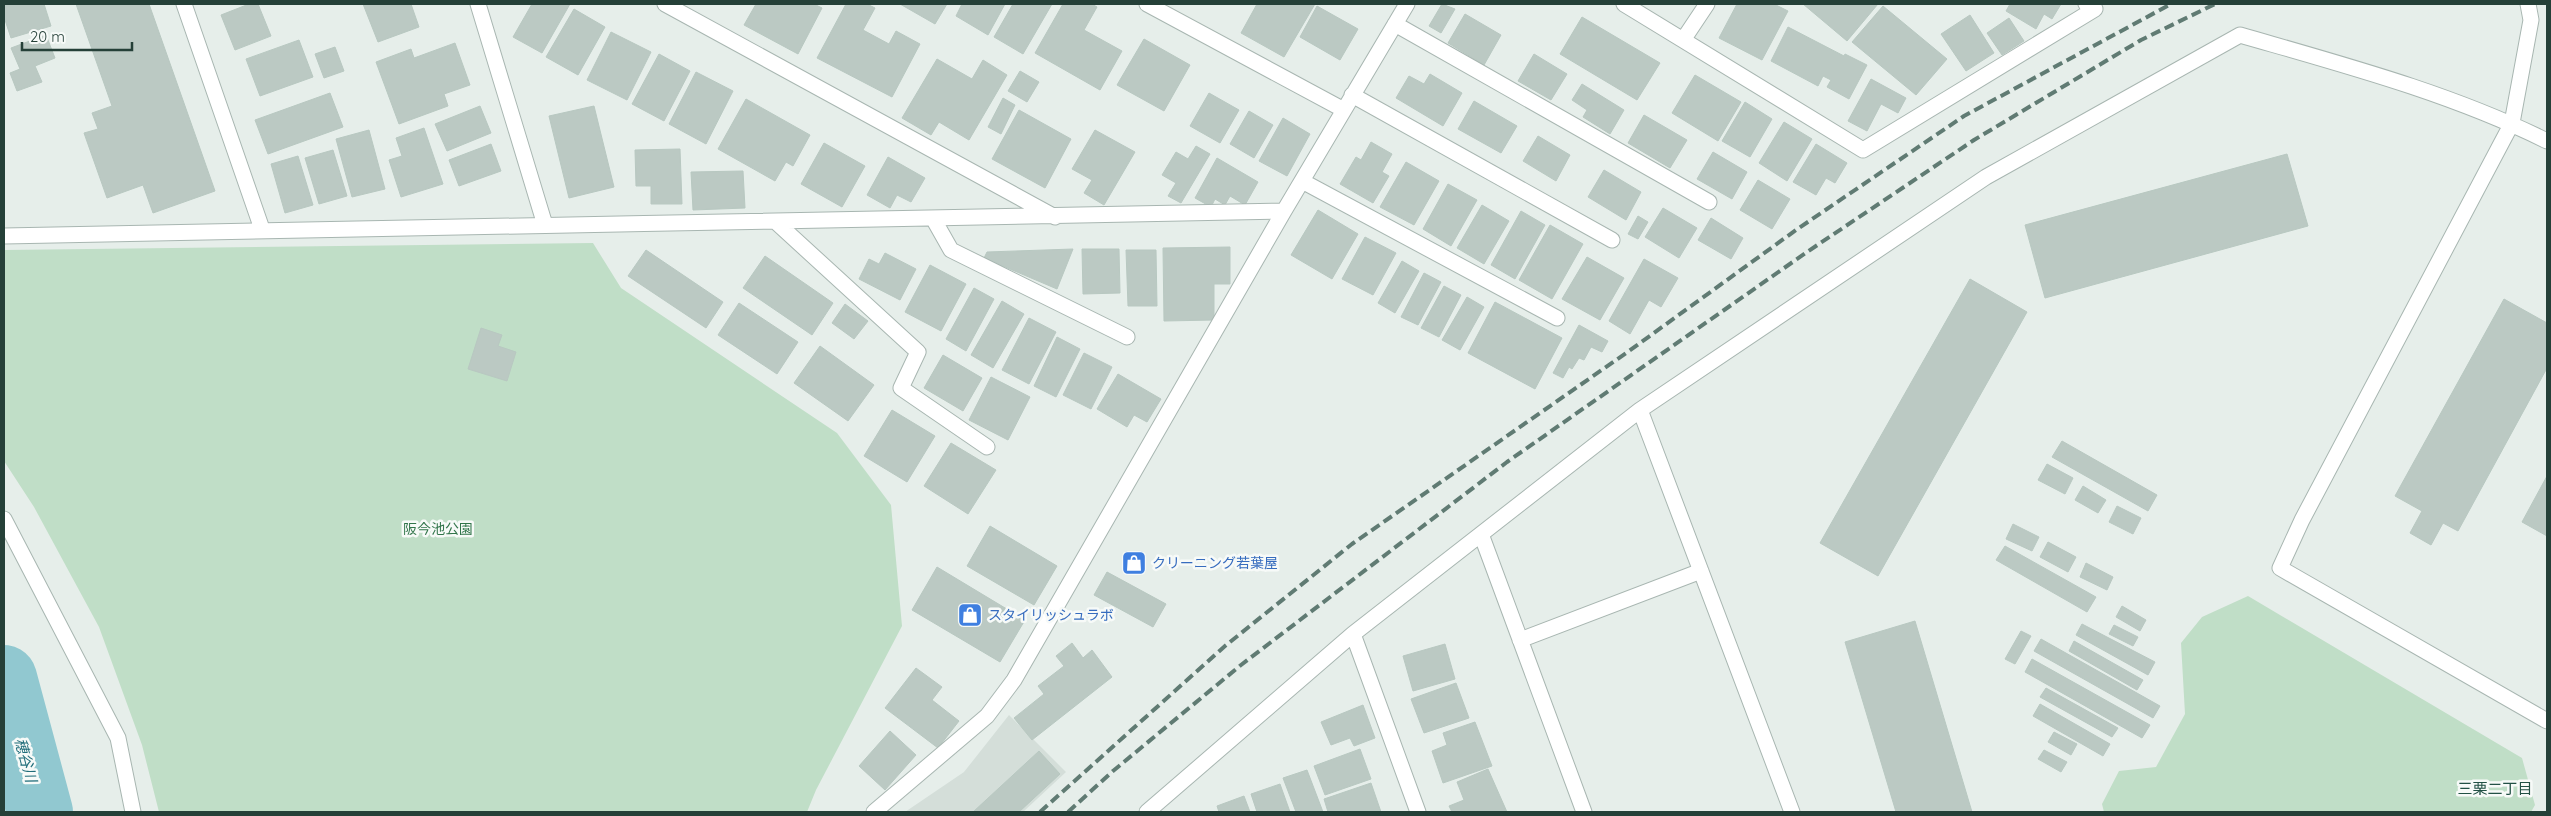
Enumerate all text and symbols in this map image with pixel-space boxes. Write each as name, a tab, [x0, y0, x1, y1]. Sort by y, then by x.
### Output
scale bar	[22, 20, 132, 52]
text: 20 m	[30, 27, 65, 46]
park label: 阪今池公園	[403, 520, 473, 538]
shop icon: クリーニング若葉屋	[1121, 550, 1147, 576]
place label: クリーニング若葉屋	[1152, 554, 1278, 572]
shop icon: スタイリッシュラボ	[957, 602, 983, 628]
place label: スタイリッシュラボ	[988, 606, 1114, 624]
water label: 穂谷川	[11, 736, 42, 786]
district label: 三栗二丁目	[2457, 779, 2533, 798]

